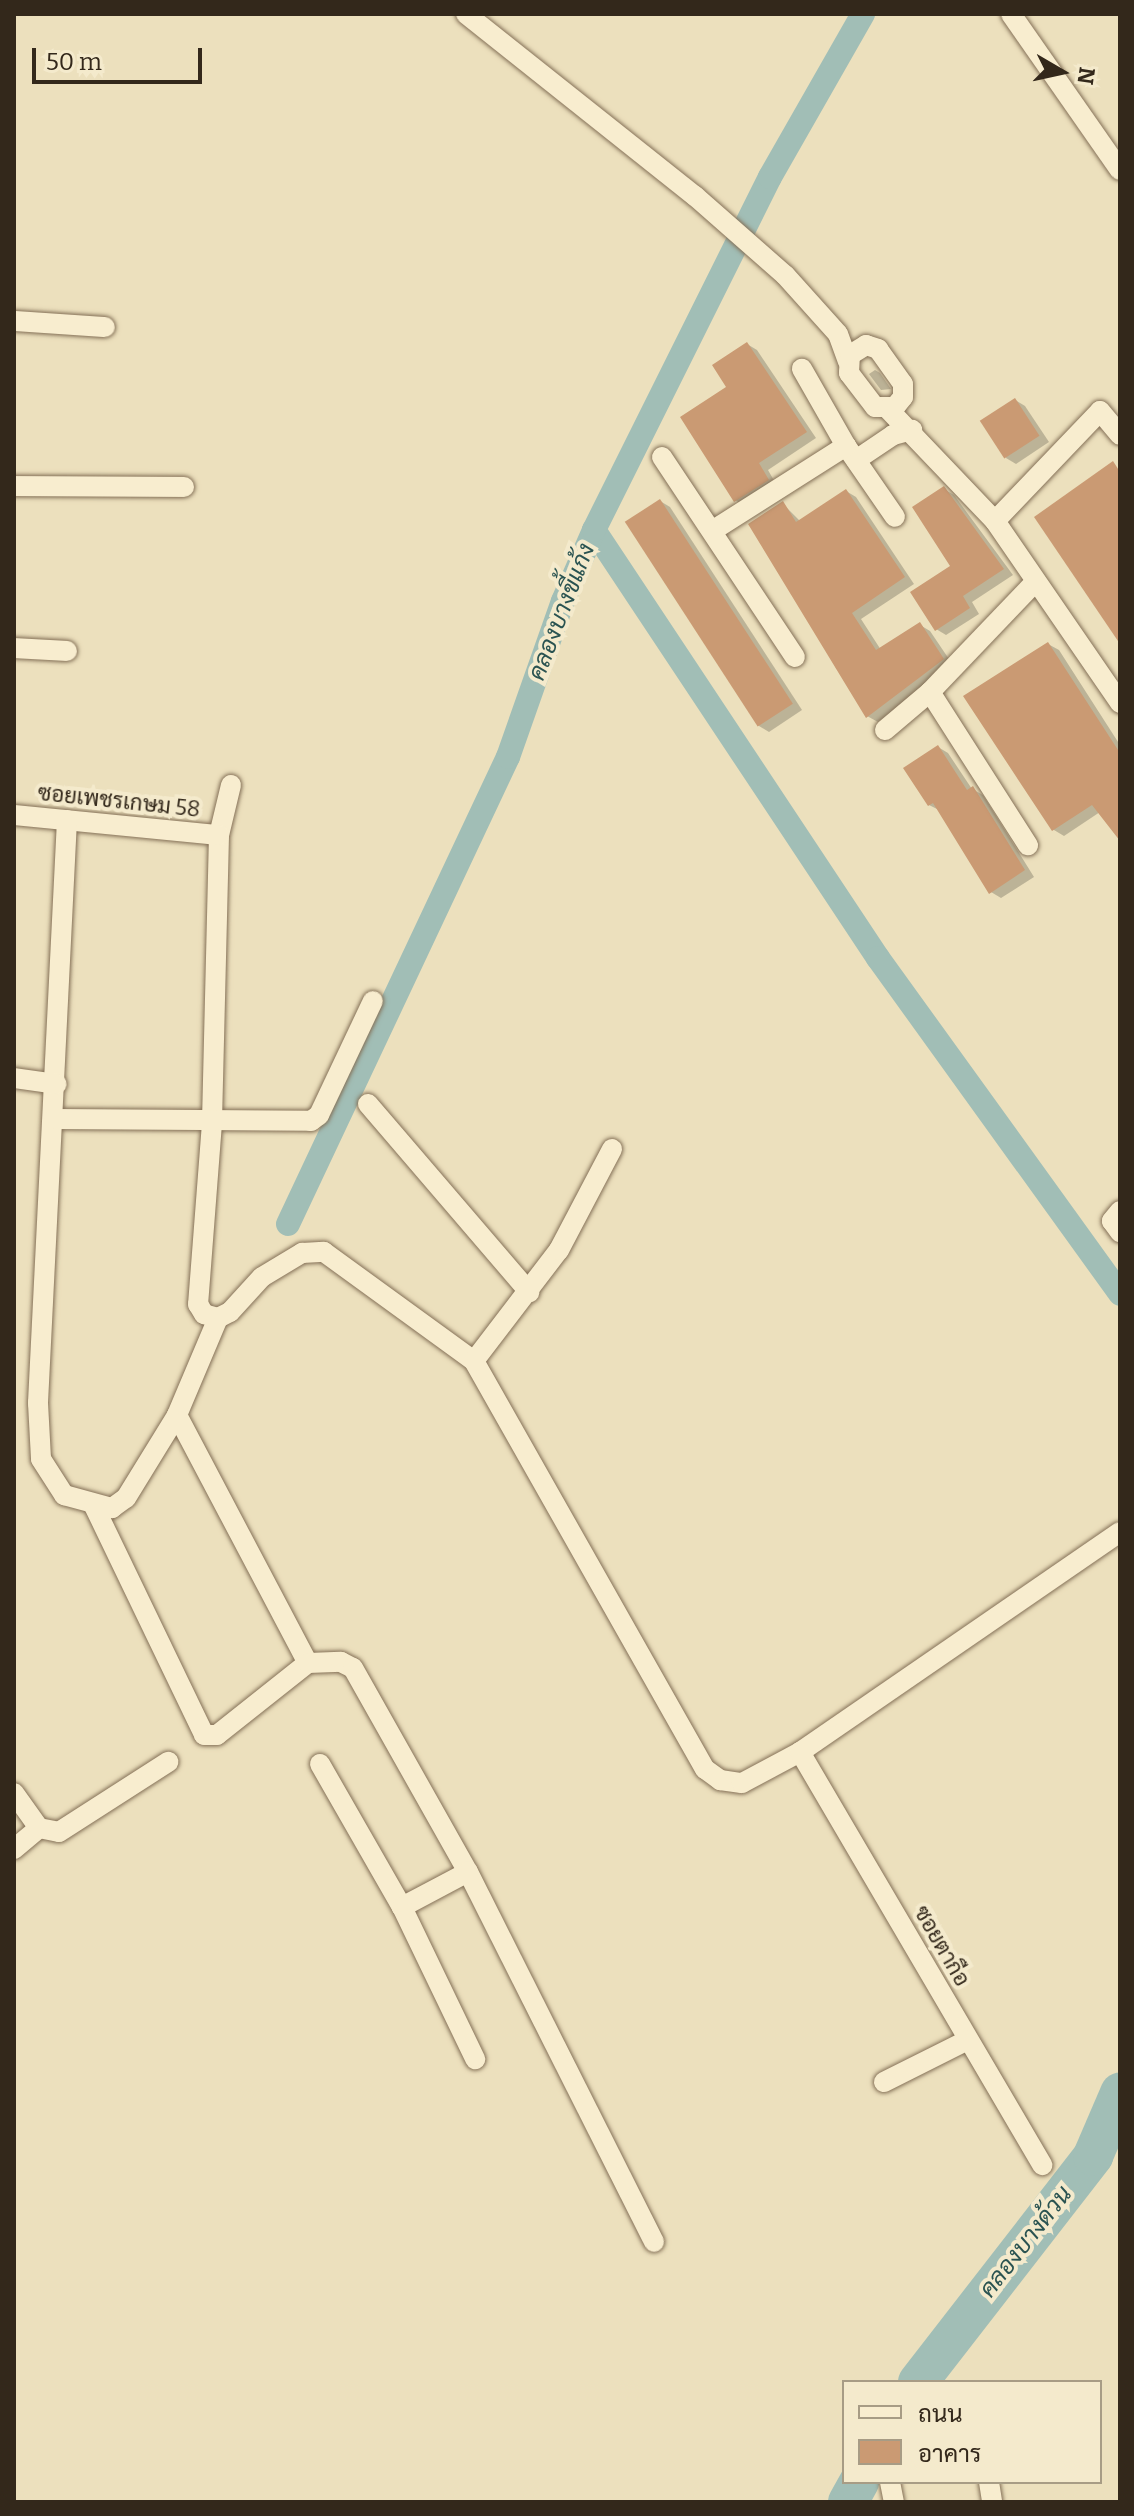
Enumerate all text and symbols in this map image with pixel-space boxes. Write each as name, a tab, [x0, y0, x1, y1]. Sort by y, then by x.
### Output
scale bar	[36, 32, 206, 82]
north arrow	[1022, 32, 1102, 112]
text: 50 m	[46, 48, 102, 76]
text: N	[1072, 65, 1101, 86]
water label: คลองบางขี้แก้ง	[523, 539, 601, 685]
street label: ซอยเพชรเกษม 58	[37, 779, 201, 823]
street label: ซอยตากือ	[908, 1901, 976, 1991]
water label: คลองบางด้วน	[974, 2181, 1078, 2303]
legend	[842, 2380, 1102, 2484]
text: ถนน	[918, 2400, 963, 2428]
text: อาคาร	[918, 2440, 981, 2468]

